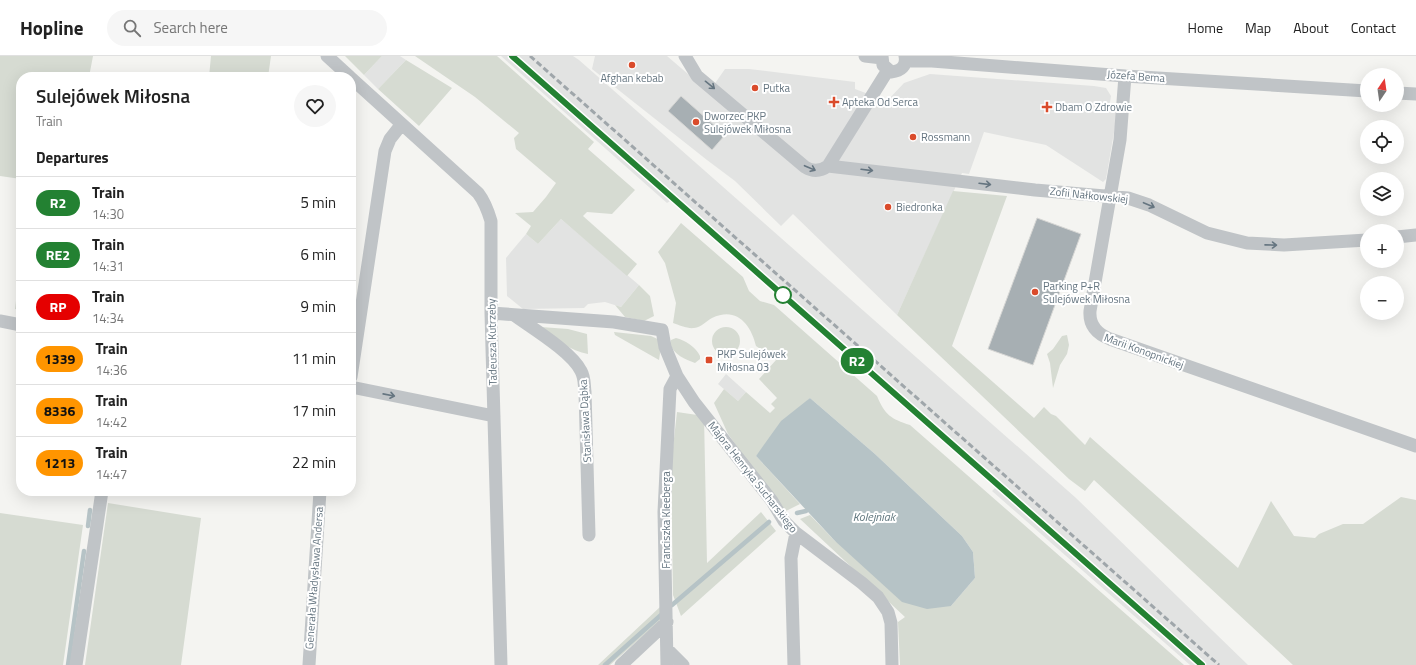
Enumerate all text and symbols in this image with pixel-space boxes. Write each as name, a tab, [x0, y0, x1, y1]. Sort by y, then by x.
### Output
search box	[107, 10, 387, 46]
text: Hopline	[20, 13, 83, 42]
text: Search here	[153, 16, 228, 39]
icon: search	[121, 17, 143, 39]
text: Home	[1188, 17, 1223, 38]
text: Map	[1245, 17, 1271, 38]
text: About	[1293, 17, 1329, 38]
text: Contact	[1351, 17, 1396, 38]
marker: Afghan kebab	[627, 60, 637, 70]
street label: Józefa Bema	[1106, 66, 1166, 86]
north arrow	[1360, 68, 1404, 112]
map controls	[1360, 68, 1404, 320]
place label: Afghan kebab	[600, 70, 664, 86]
place label: Putka	[763, 80, 790, 96]
text: Sulejówek Miłosna	[36, 81, 190, 110]
one-way arrow	[704, 81, 715, 90]
marker: Putka	[750, 83, 760, 93]
button: heart	[294, 85, 336, 127]
place label: Apteka Od Serca	[842, 94, 918, 110]
marker: Apteka Od Serca	[829, 97, 839, 107]
place label: Dbam O Zdrowie	[1055, 99, 1133, 115]
marker: Dbam O Zdrowie	[1042, 102, 1052, 112]
place label: Dworzec PKP Sulejówek Miłosna	[704, 108, 792, 137]
text: Train	[36, 111, 63, 131]
marker: Dworzec PKP Sulejówek Miłosna	[691, 117, 701, 127]
button: locate	[1360, 120, 1404, 164]
place label: Rossmann	[921, 129, 970, 145]
marker: Rossmann	[908, 132, 918, 142]
text: Departures	[36, 146, 109, 169]
one-way arrow	[803, 164, 815, 172]
one-way arrow	[860, 166, 873, 174]
button: layers	[1360, 172, 1404, 216]
one-way arrow	[978, 180, 991, 188]
text: Train	[92, 181, 125, 204]
street label: Zofii Nałkowskiej	[1049, 183, 1129, 207]
text: 5 min	[300, 191, 336, 214]
text: R2	[50, 192, 66, 213]
place label: Biedronka	[896, 199, 943, 215]
marker: Biedronka	[883, 202, 893, 212]
one-way arrow	[1142, 202, 1154, 209]
text: 14:30	[92, 204, 124, 224]
button: +	[1360, 224, 1404, 268]
text: Train	[92, 233, 125, 256]
one-way arrow	[1264, 241, 1277, 249]
text: 6 min	[300, 243, 336, 266]
text: RE2	[46, 244, 70, 265]
text: 14:31	[92, 256, 124, 276]
button: −	[1360, 276, 1404, 320]
place label: Parking P+R Sulejówek Miłosna	[1043, 278, 1131, 307]
text: Train	[92, 285, 125, 308]
unlabelled marker	[774, 286, 792, 304]
marker: Parking P+R Sulejówek Miłosna	[1030, 287, 1040, 297]
text: 9 min	[300, 295, 336, 318]
text: RP	[50, 296, 66, 317]
street label: Tadeusza Kutrzeby	[483, 298, 501, 386]
text: 14:34	[92, 308, 124, 328]
street label: Marii Konopnickiej	[1102, 329, 1186, 373]
text: Train	[95, 337, 128, 360]
place label: PKP Sulejówek Miłosna 03	[717, 346, 787, 375]
text: 11 min	[292, 347, 336, 370]
text: 1339	[44, 348, 75, 369]
line badge: R2	[839, 348, 875, 374]
text: R2	[849, 350, 865, 371]
marker: PKP Sulejówek Miłosna 03	[704, 355, 714, 365]
text: 14:36	[95, 360, 127, 380]
street label: Stanisława Dąbka	[575, 379, 595, 463]
text: Train	[95, 389, 128, 412]
one-way arrow	[382, 391, 395, 399]
text: 17 min	[292, 399, 336, 422]
text: 8336	[44, 400, 75, 421]
text: 14:42	[95, 412, 127, 432]
street label: Majora Henryka Sucharskiego	[704, 418, 802, 536]
text: Train	[95, 441, 128, 464]
text: 22 min	[292, 451, 336, 474]
text: 1213	[44, 452, 75, 473]
text: 14:47	[95, 464, 127, 484]
street label: Franciszka Kleeberga	[658, 471, 674, 569]
street label: Generała Władysława Andersa	[301, 506, 327, 650]
water label: Kolejniak	[853, 507, 897, 526]

